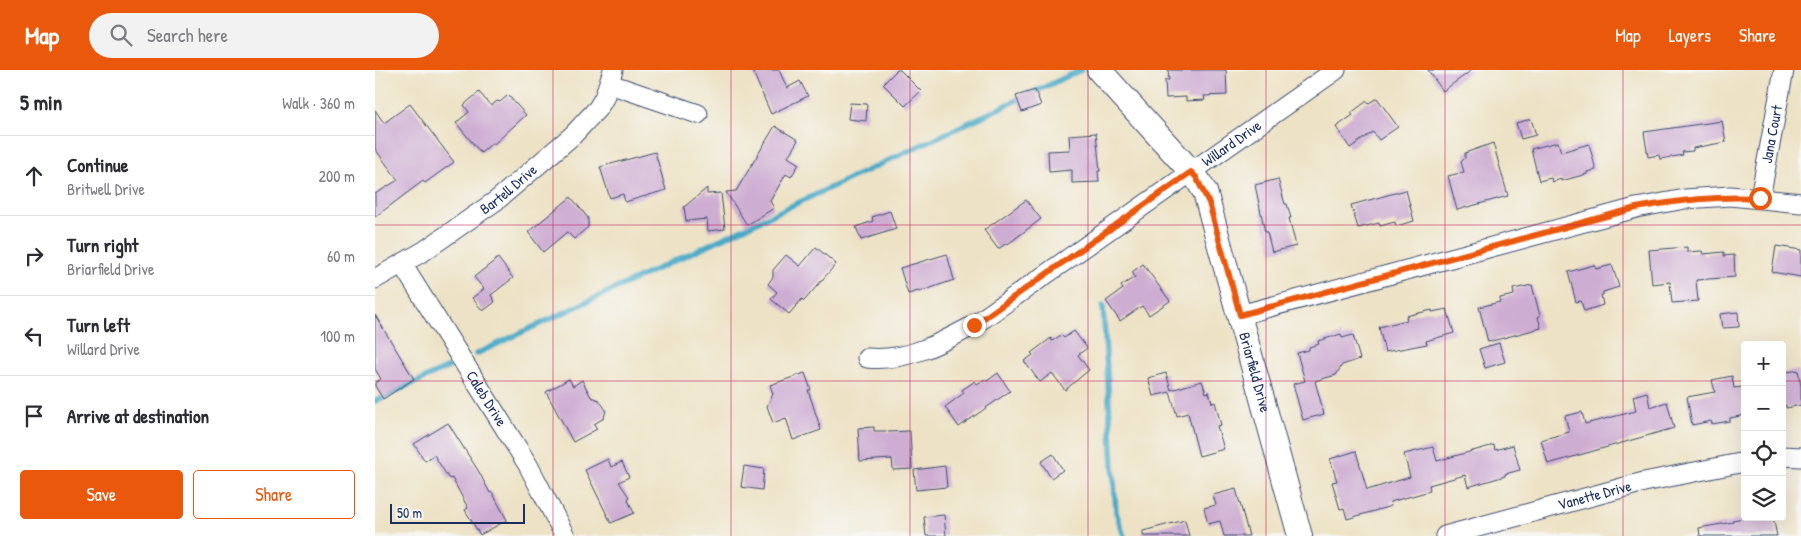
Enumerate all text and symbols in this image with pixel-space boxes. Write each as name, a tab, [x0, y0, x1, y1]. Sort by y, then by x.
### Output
search box	[89, 13, 439, 58]
text: Map	[25, 19, 59, 51]
icon: search	[107, 21, 135, 49]
text: Search here	[147, 22, 228, 48]
text: Map	[1615, 23, 1641, 48]
text: Layers	[1669, 23, 1711, 48]
text: Share	[1739, 23, 1776, 48]
text: 5 min	[20, 88, 62, 117]
text: Walk · 360 m	[282, 92, 355, 114]
street label: Jana Court	[1756, 102, 1787, 165]
street label: Willard Drive	[1197, 115, 1265, 171]
text: Continue	[67, 152, 128, 178]
street label: Bartell Drive	[475, 159, 541, 219]
icon: ahead	[20, 162, 48, 190]
text: 200 m	[319, 165, 355, 187]
text: Britwell Drive	[67, 178, 145, 200]
route start	[1749, 187, 1772, 210]
text: Turn right	[67, 232, 138, 258]
icon: right	[20, 242, 48, 270]
text: 60 m	[327, 245, 355, 267]
text: Briarfield Drive	[67, 258, 154, 280]
text: Turn left	[67, 312, 130, 338]
route end	[963, 314, 986, 337]
icon: left	[20, 322, 48, 350]
text: 100 m	[320, 325, 355, 347]
street label: Briarfield Drive	[1234, 330, 1276, 415]
text: Willard Drive	[67, 338, 140, 360]
map controls	[1741, 341, 1786, 521]
button: +	[1741, 341, 1786, 386]
street label: Caleb Drive	[461, 367, 512, 430]
button: −	[1741, 386, 1786, 431]
icon: arrive	[20, 402, 48, 430]
text: Arrive at destination	[67, 403, 209, 429]
button: locate	[1741, 431, 1786, 476]
button: Save	[20, 470, 183, 519]
button: Share	[193, 470, 355, 519]
street label: Vanette Drive	[1555, 475, 1633, 515]
button: layers	[1741, 476, 1786, 521]
scale bar	[390, 501, 525, 524]
text: 50 m	[397, 503, 422, 522]

